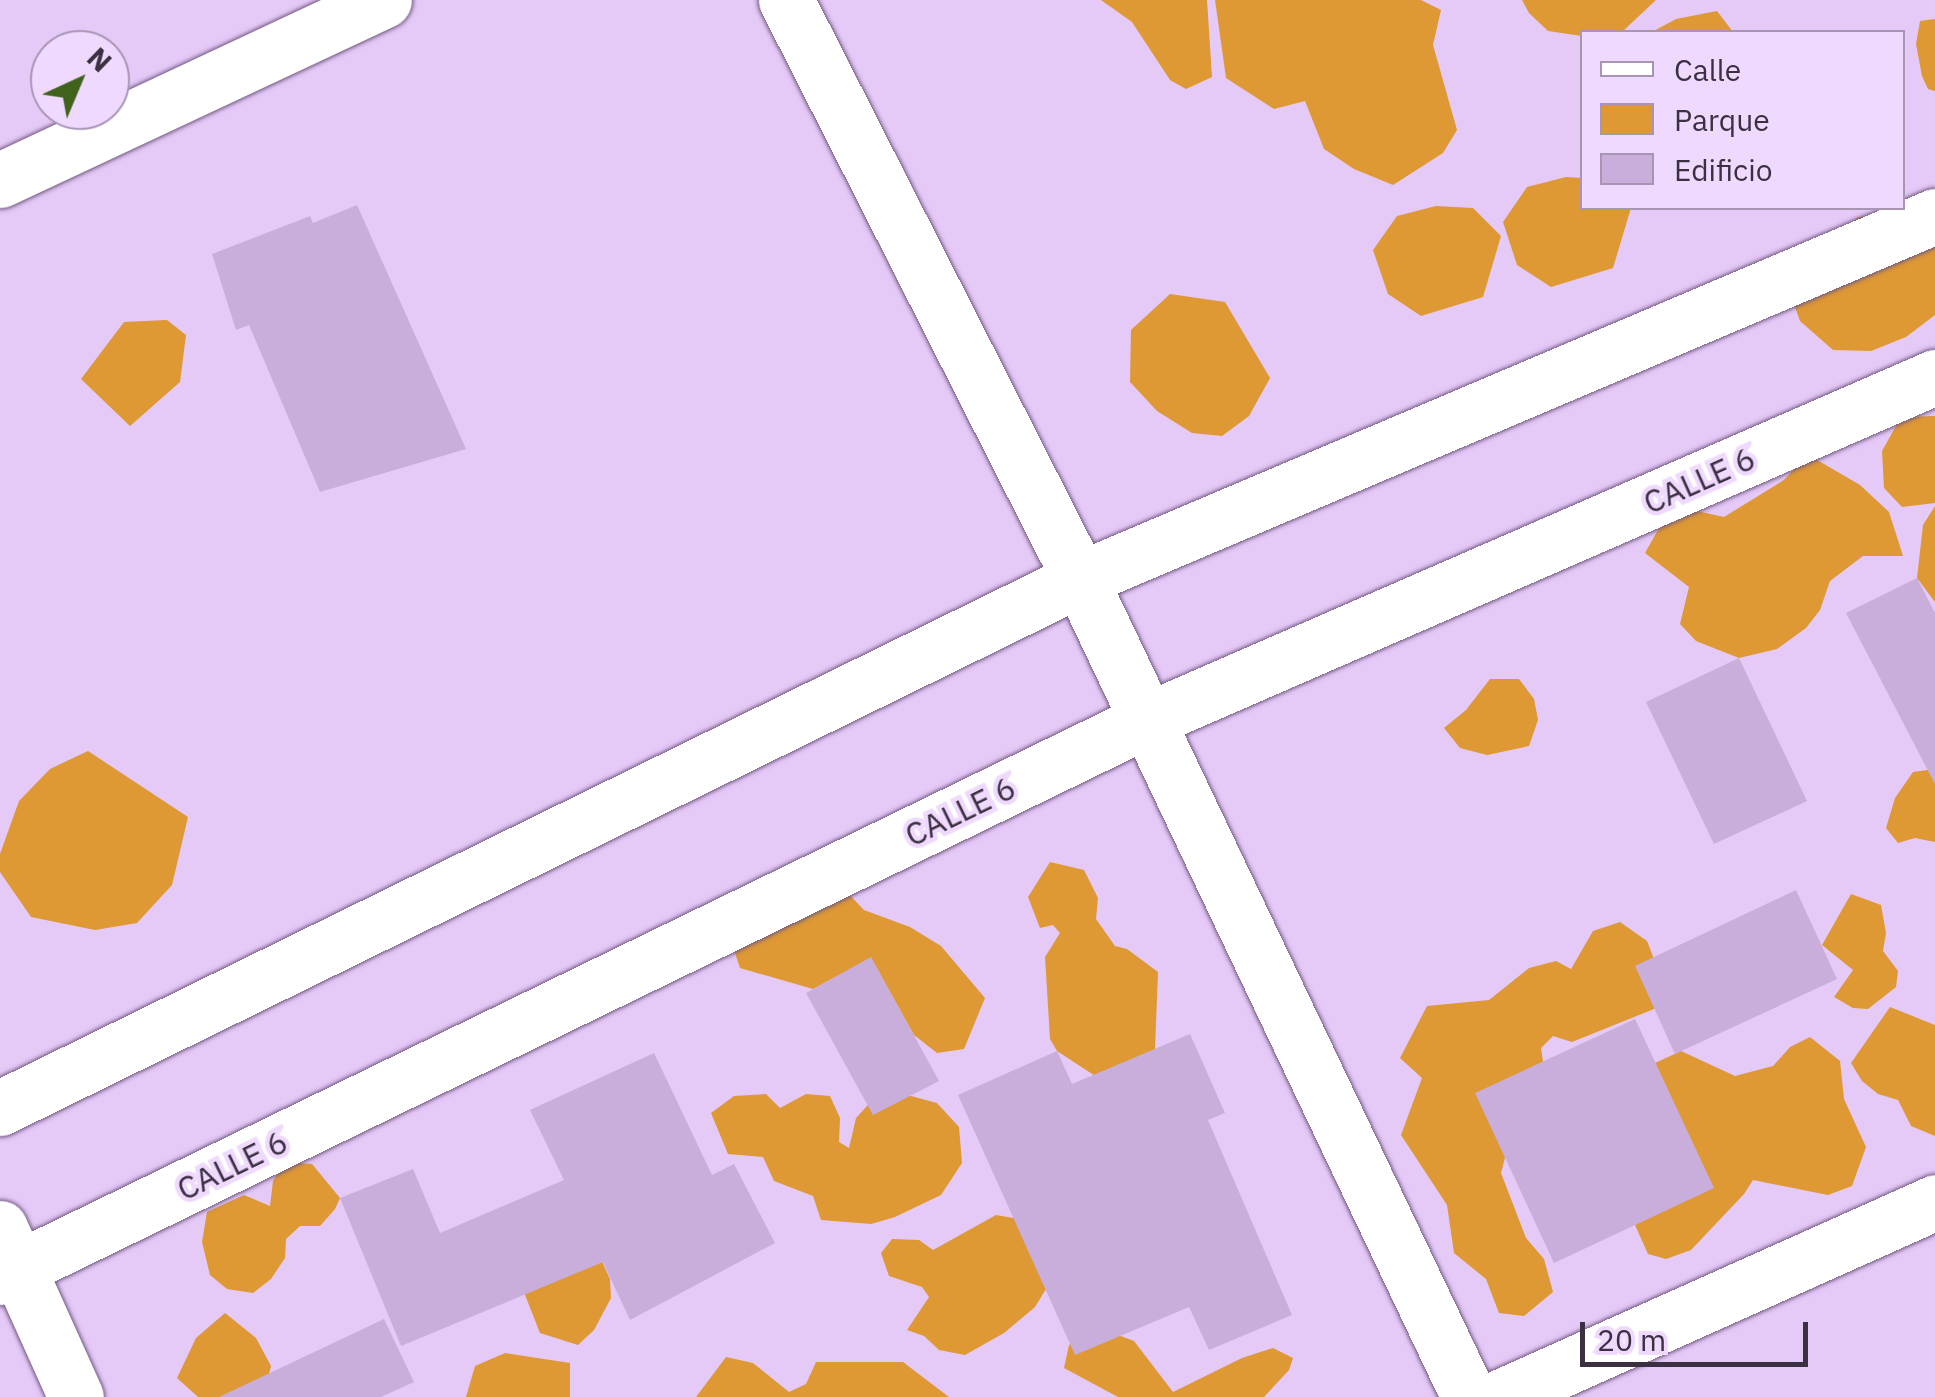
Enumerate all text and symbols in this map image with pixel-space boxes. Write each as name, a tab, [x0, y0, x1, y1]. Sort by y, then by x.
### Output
north arrow	[30, 30, 130, 130]
legend	[1580, 30, 1905, 210]
text: N	[80, 39, 120, 80]
text: Calle	[1674, 50, 1741, 89]
text: Parque	[1674, 100, 1770, 139]
text: Edificio	[1674, 150, 1773, 189]
street label: CALLE 6	[1637, 438, 1761, 522]
street label: CALLE 6	[899, 768, 1021, 854]
street label: CALLE 6	[171, 1122, 293, 1208]
scale bar	[1585, 1302, 1812, 1364]
text: 20 m	[1597, 1320, 1666, 1359]

